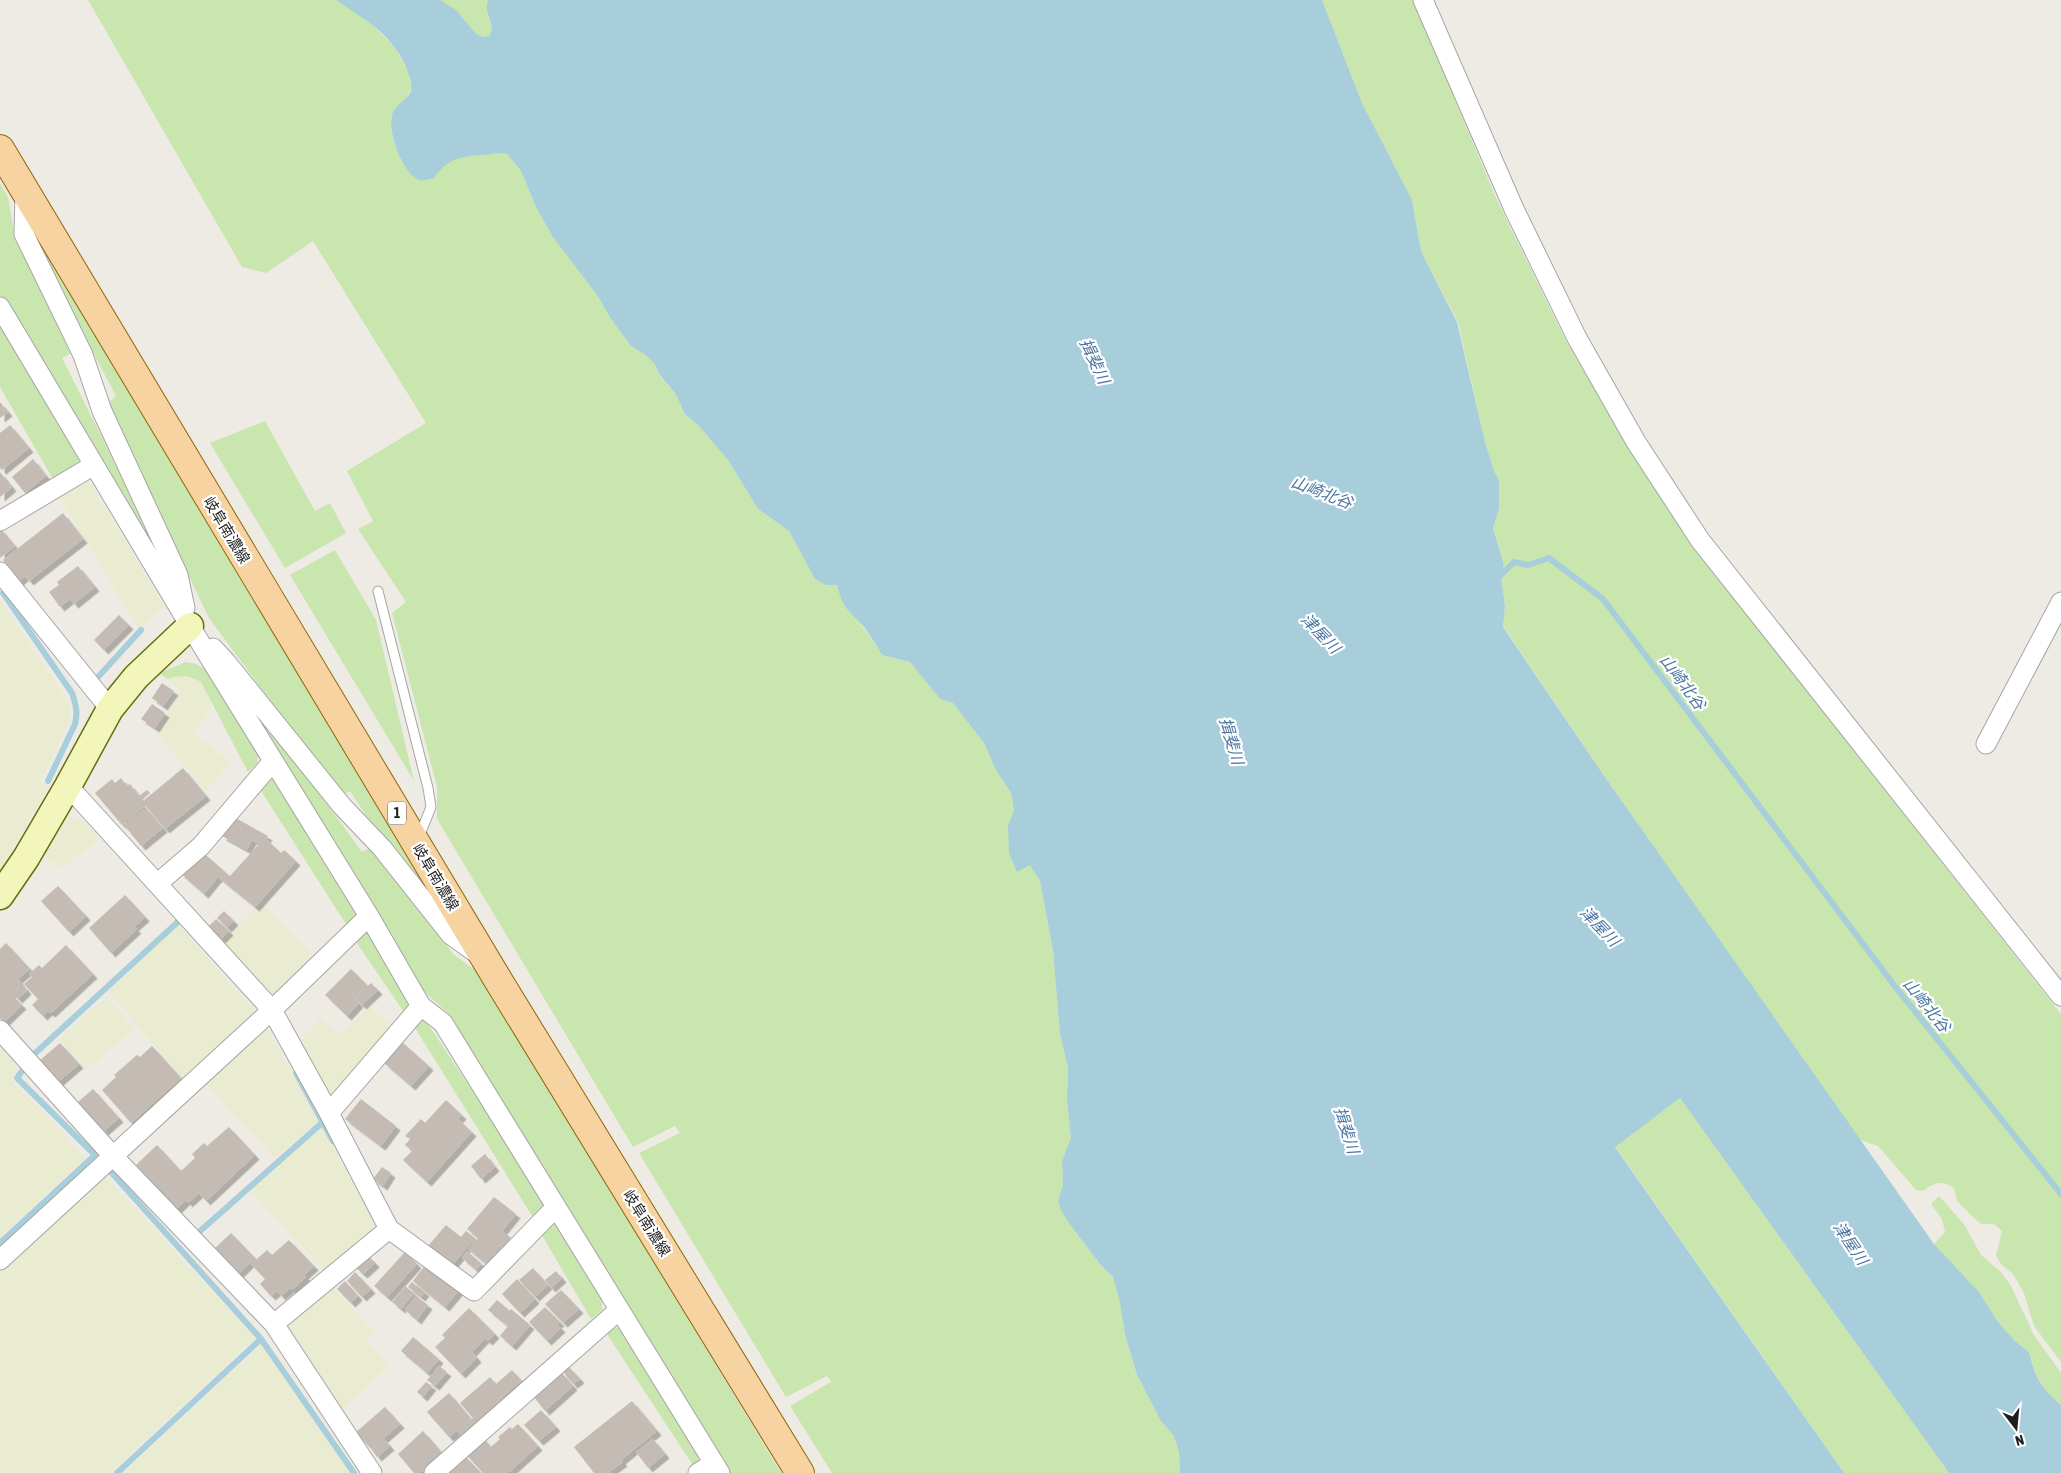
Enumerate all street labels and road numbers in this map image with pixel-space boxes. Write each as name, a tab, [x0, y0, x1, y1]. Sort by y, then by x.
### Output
street label: 岐阜南濃線	[200, 493, 254, 567]
road number: 1	[388, 801, 406, 824]
street label: 岐阜南濃線	[409, 840, 463, 914]
street label: 岐阜南濃線	[620, 1187, 674, 1259]

